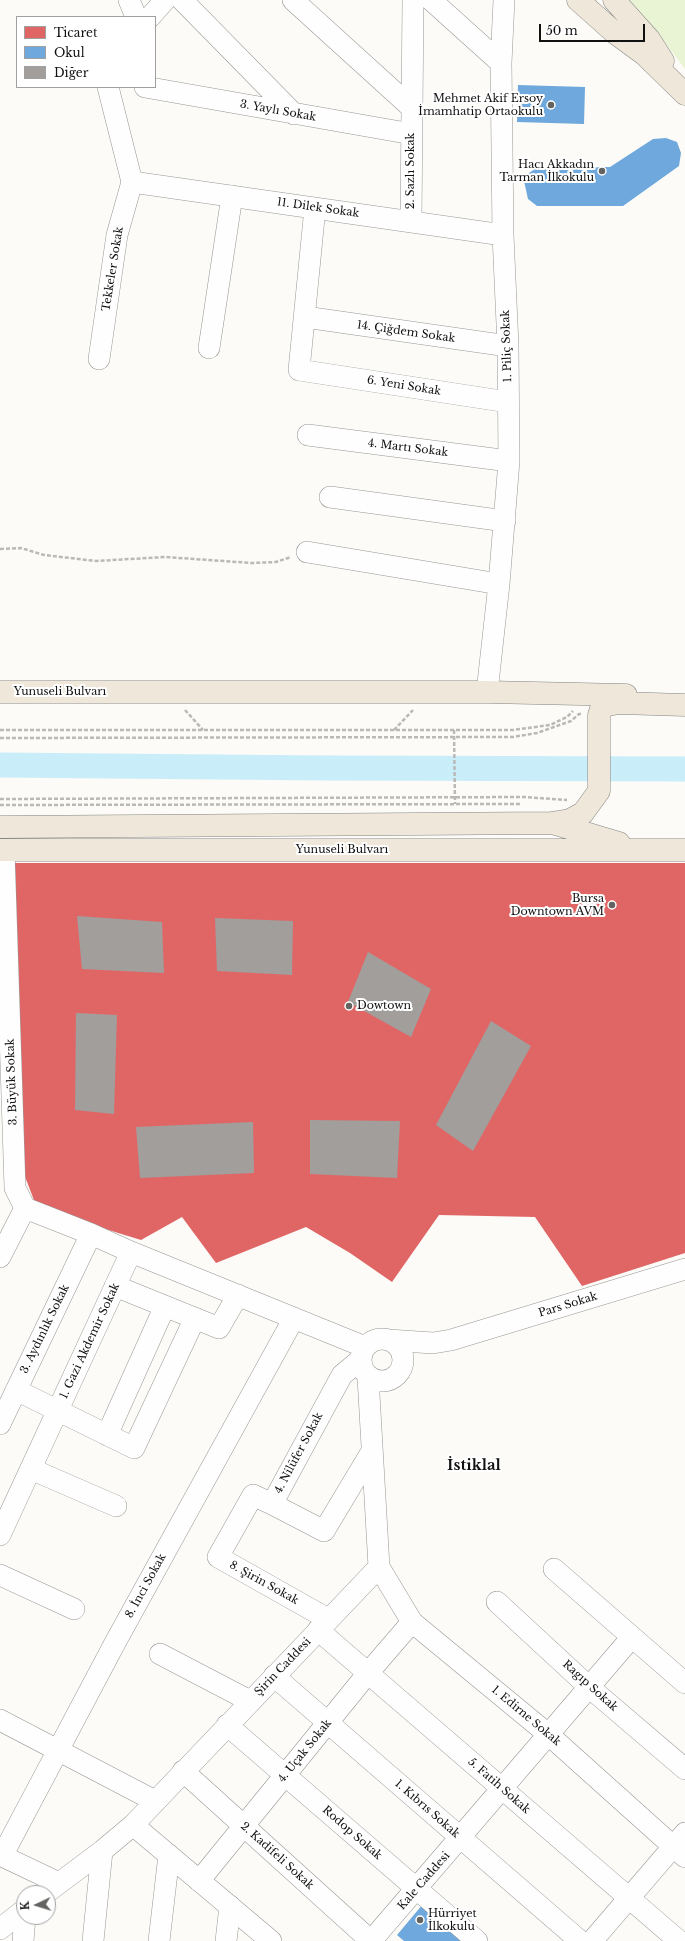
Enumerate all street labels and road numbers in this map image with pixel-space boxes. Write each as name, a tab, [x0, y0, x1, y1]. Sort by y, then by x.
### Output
street label: 3. Yaylı Sokak	[239, 98, 317, 124]
street label: 2. Sazlı Sokak	[404, 133, 418, 209]
street label: 11. Dilek Sokak	[276, 196, 360, 220]
street label: Tekkeler Sokak	[100, 226, 126, 312]
street label: 1. Piliç Sokak	[499, 309, 515, 383]
street label: 14. Çiğdem Sokak	[356, 319, 456, 345]
street label: 6. Yeni Sokak	[366, 374, 442, 398]
street label: 4. Martı Sokak	[367, 437, 449, 459]
street label: Yunuseli Bulvarı	[14, 685, 106, 699]
street label: Yunuseli Bulvarı	[296, 843, 388, 857]
street label: 3. Büyük Sokak	[4, 1038, 20, 1126]
street label: 1. Gazi Akdemir Sokak	[57, 1281, 123, 1401]
street label: 3. Aydınlık Sokak	[18, 1282, 72, 1376]
street label: Pars Sokak	[537, 1290, 599, 1320]
street label: 4. Nilüfer Sokak	[272, 1410, 326, 1496]
street label: 8. İnci Sokak	[123, 1551, 169, 1621]
street label: 8. Şirin Sokak	[227, 1559, 301, 1607]
street label: Şirin Caddesi	[252, 1635, 314, 1699]
street label: Ragıp Sokak	[560, 1658, 620, 1714]
street label: 1. Edirne Sokak	[489, 1683, 563, 1749]
street label: 4. Uçak Sokak	[276, 1717, 334, 1785]
street label: 5. Fatih Sokak	[465, 1755, 533, 1817]
street label: 1. Kıbrıs Sokak	[392, 1777, 462, 1841]
street label: Rodop Sokak	[319, 1803, 385, 1863]
street label: 2. Kadifeli Sokak	[238, 1820, 316, 1892]
street label: Kale Caddesi	[395, 1849, 453, 1913]

